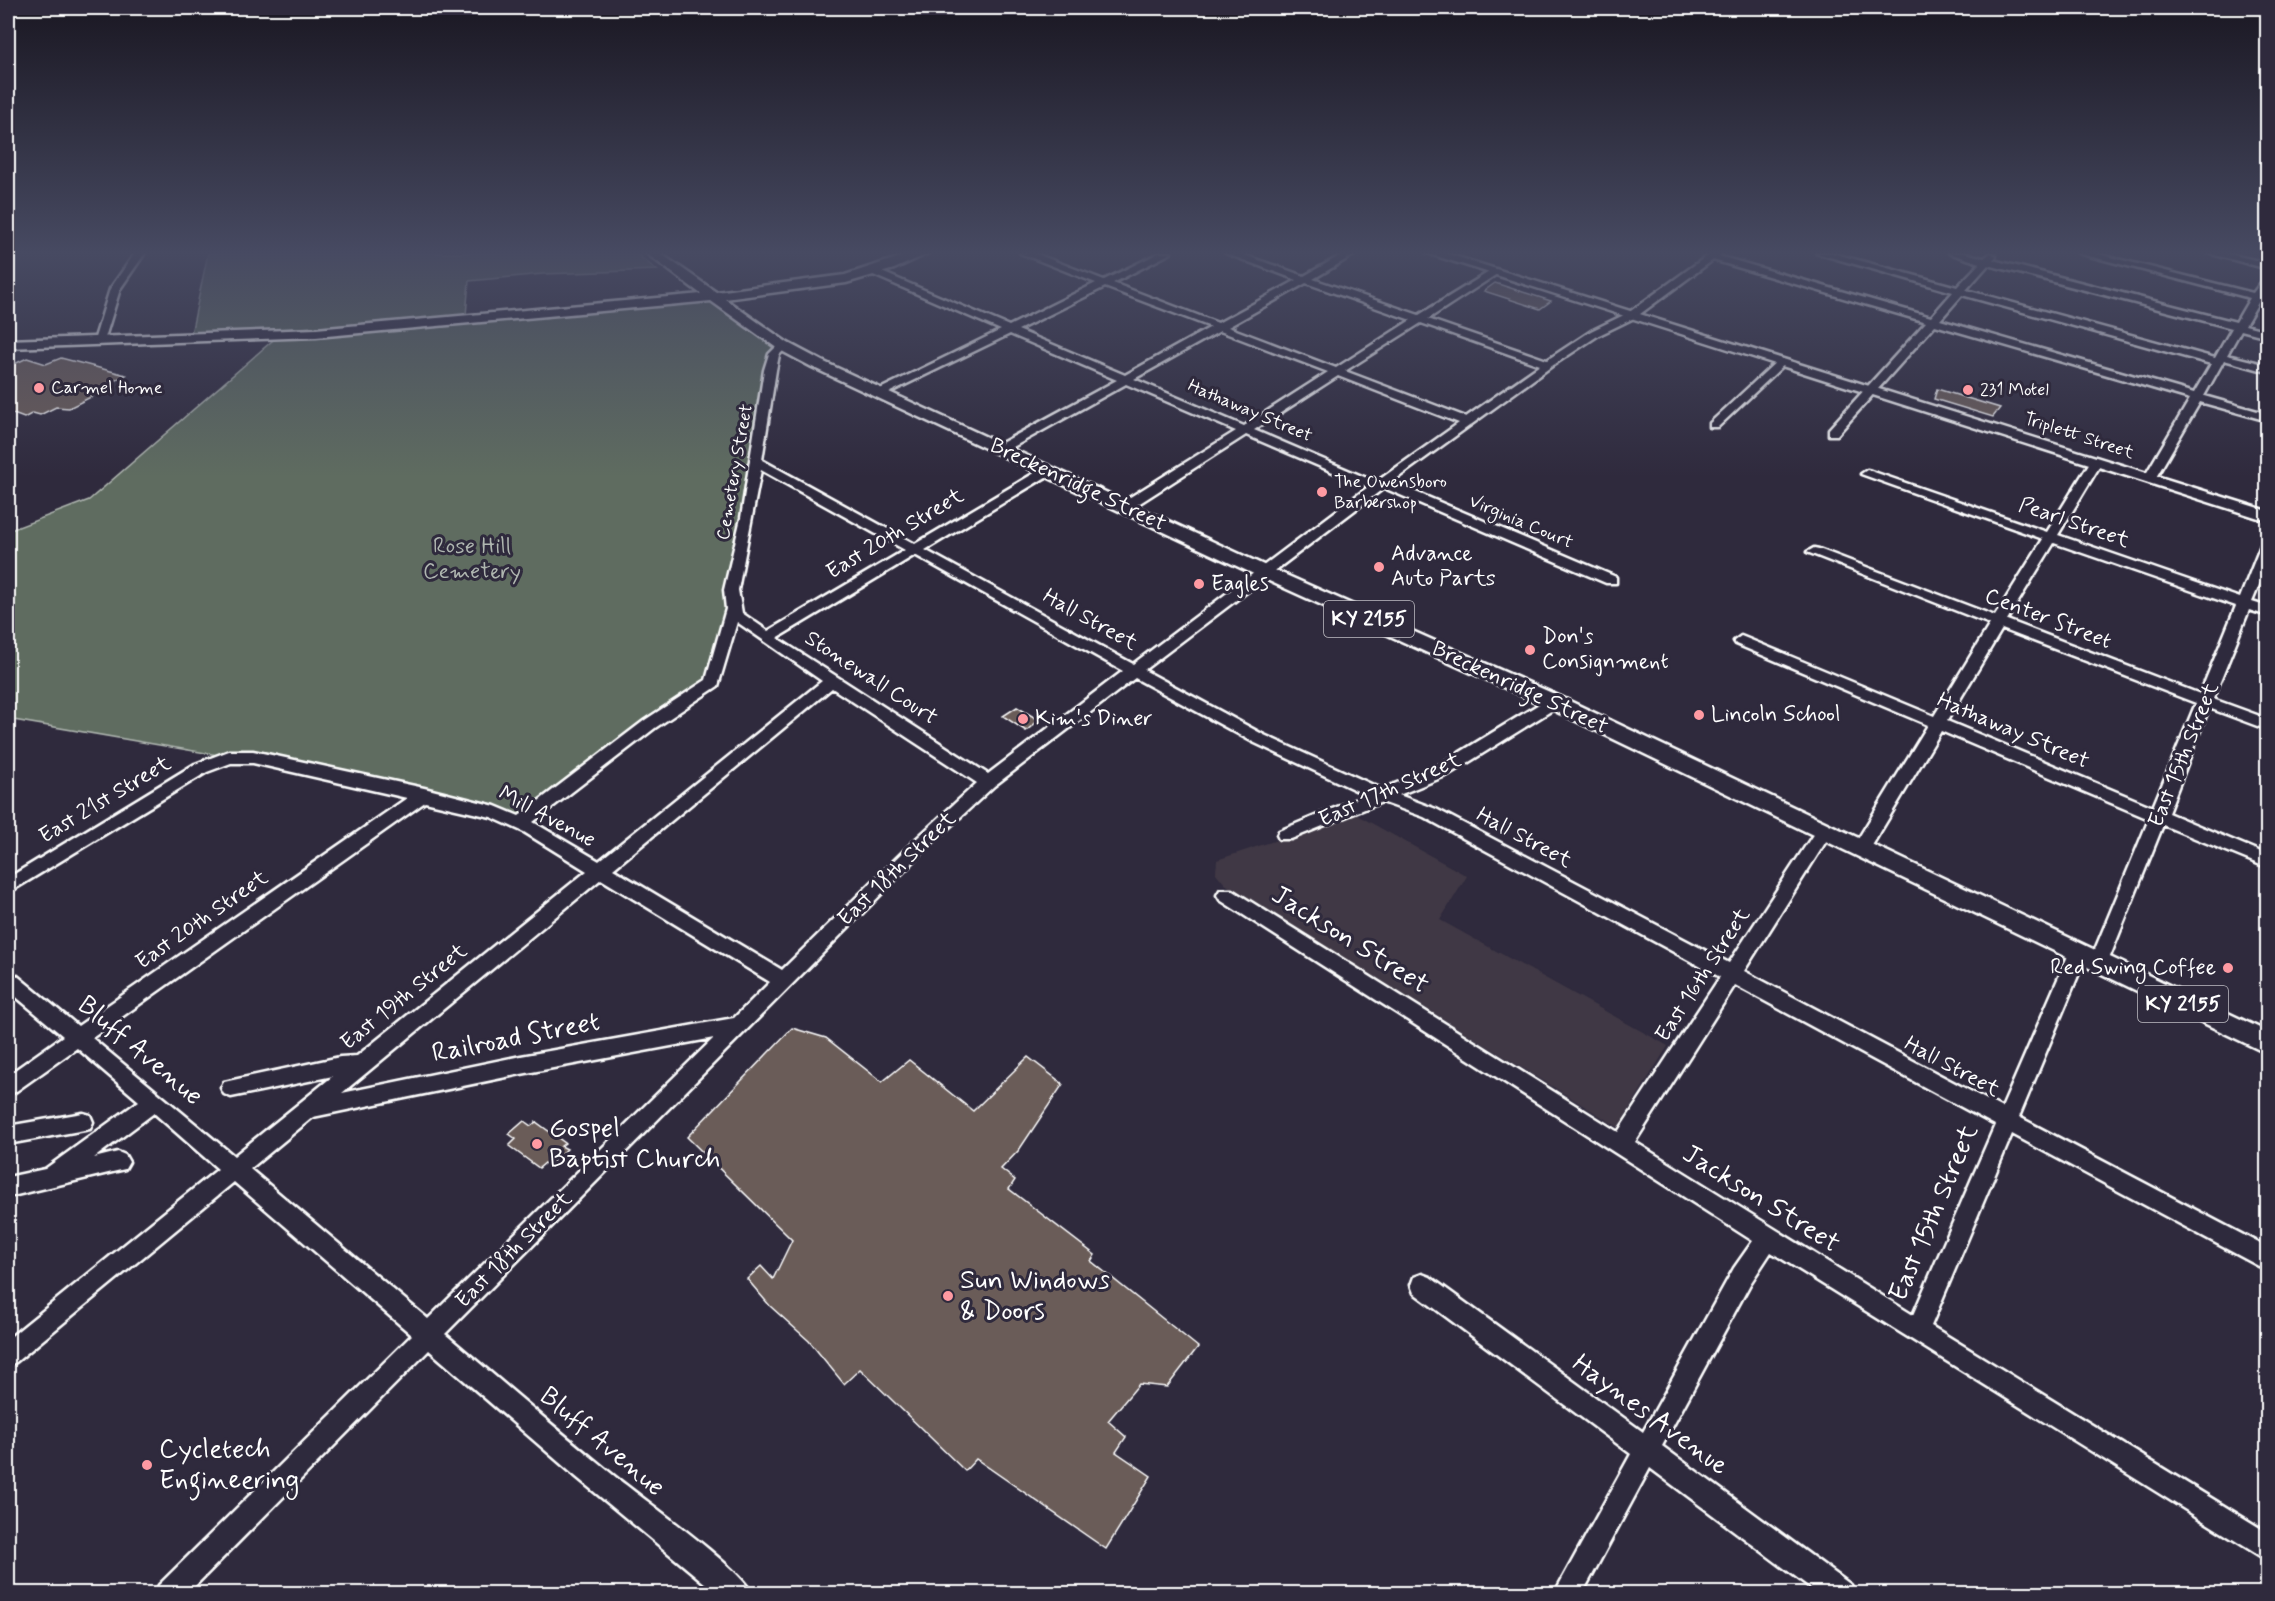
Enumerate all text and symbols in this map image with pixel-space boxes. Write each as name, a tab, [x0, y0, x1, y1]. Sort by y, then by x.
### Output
street label: Hathaway Street	[1184, 374, 1316, 448]
place label: Carmel Home	[51, 376, 163, 400]
place label: 231 Motel	[1980, 378, 2049, 402]
marker: Carmel Home	[32, 381, 46, 395]
marker: 231 Motel	[1961, 383, 1975, 397]
street label: Cemetery Street	[711, 402, 759, 542]
street label: Triplett Street	[2021, 407, 2138, 465]
street label: Breckenridge Street	[984, 432, 1171, 541]
place label: The Owensboro Barbershop	[1334, 470, 1447, 515]
street label: East 20th Street	[821, 482, 969, 586]
marker: The Owensboro Barbershop	[1315, 485, 1329, 499]
street label: Virginia Court	[1465, 489, 1577, 556]
street label: Pearl Street	[2015, 491, 2133, 555]
park label: Rose Hill Cemetery	[423, 533, 521, 586]
place label: Advance Auto Parts	[1391, 540, 1496, 593]
marker: Advance Auto Parts	[1372, 560, 1386, 574]
place label: Eagles	[1211, 570, 1269, 599]
marker: Eagles	[1192, 577, 1206, 591]
street label: Hall Street	[1038, 582, 1142, 658]
street label: Center Street	[1981, 582, 2115, 656]
road number: KY 2155	[1324, 601, 1414, 637]
place label: Don's Consignment	[1542, 623, 1669, 677]
street label: Stonewall Court	[799, 625, 943, 731]
street label: Breckenridge Street	[1426, 635, 1613, 744]
marker: Don's Consignment	[1523, 643, 1537, 657]
street label: East 15th Street	[2142, 678, 2226, 832]
street label: Hathaway Street	[1933, 686, 2093, 776]
place label: Lincoln School	[1711, 701, 1840, 729]
place label: Kim's Diner	[1035, 705, 1153, 733]
marker: Lincoln School	[1692, 708, 1706, 722]
marker: Kim's Diner	[1016, 712, 1030, 726]
street label: East 17th Street	[1314, 746, 1466, 834]
street label: East 21st Street	[34, 750, 176, 850]
street label: Mill Avenue	[494, 780, 600, 854]
street label: Hall Street	[1471, 801, 1577, 875]
street label: East 18th Street	[832, 805, 962, 933]
street label: East 20th Street	[130, 864, 274, 976]
street label: Jackson Street	[1265, 878, 1435, 1002]
street label: East 16th Street	[1649, 903, 1757, 1047]
street label: East 19th Street	[335, 937, 473, 1057]
place label: Red Swing Coffee	[2050, 954, 2216, 985]
marker: Red Swing Coffee	[2221, 961, 2235, 975]
road number: KY 2155	[2138, 986, 2228, 1022]
street label: Bluff Avenue	[70, 988, 210, 1114]
street label: Railroad Street	[429, 1005, 603, 1071]
street label: Hall Street	[1899, 1030, 2005, 1104]
place label: Gospel Baptist Church	[549, 1111, 721, 1177]
street label: East 15th Street	[1881, 1119, 1987, 1307]
marker: Gospel Baptist Church	[530, 1137, 544, 1151]
street label: Jackson Street	[1676, 1137, 1846, 1261]
street label: East 18th Street	[450, 1186, 578, 1314]
place label: Sun Windows & Doors	[960, 1263, 1110, 1329]
marker: Sun Windows & Doors	[941, 1289, 955, 1303]
street label: Haynes Avenue	[1565, 1346, 1735, 1484]
street label: Bluff Avenue	[532, 1379, 672, 1505]
place label: Cycletech Engineering	[159, 1432, 299, 1501]
marker: Cycletech Engineering	[140, 1458, 154, 1472]

